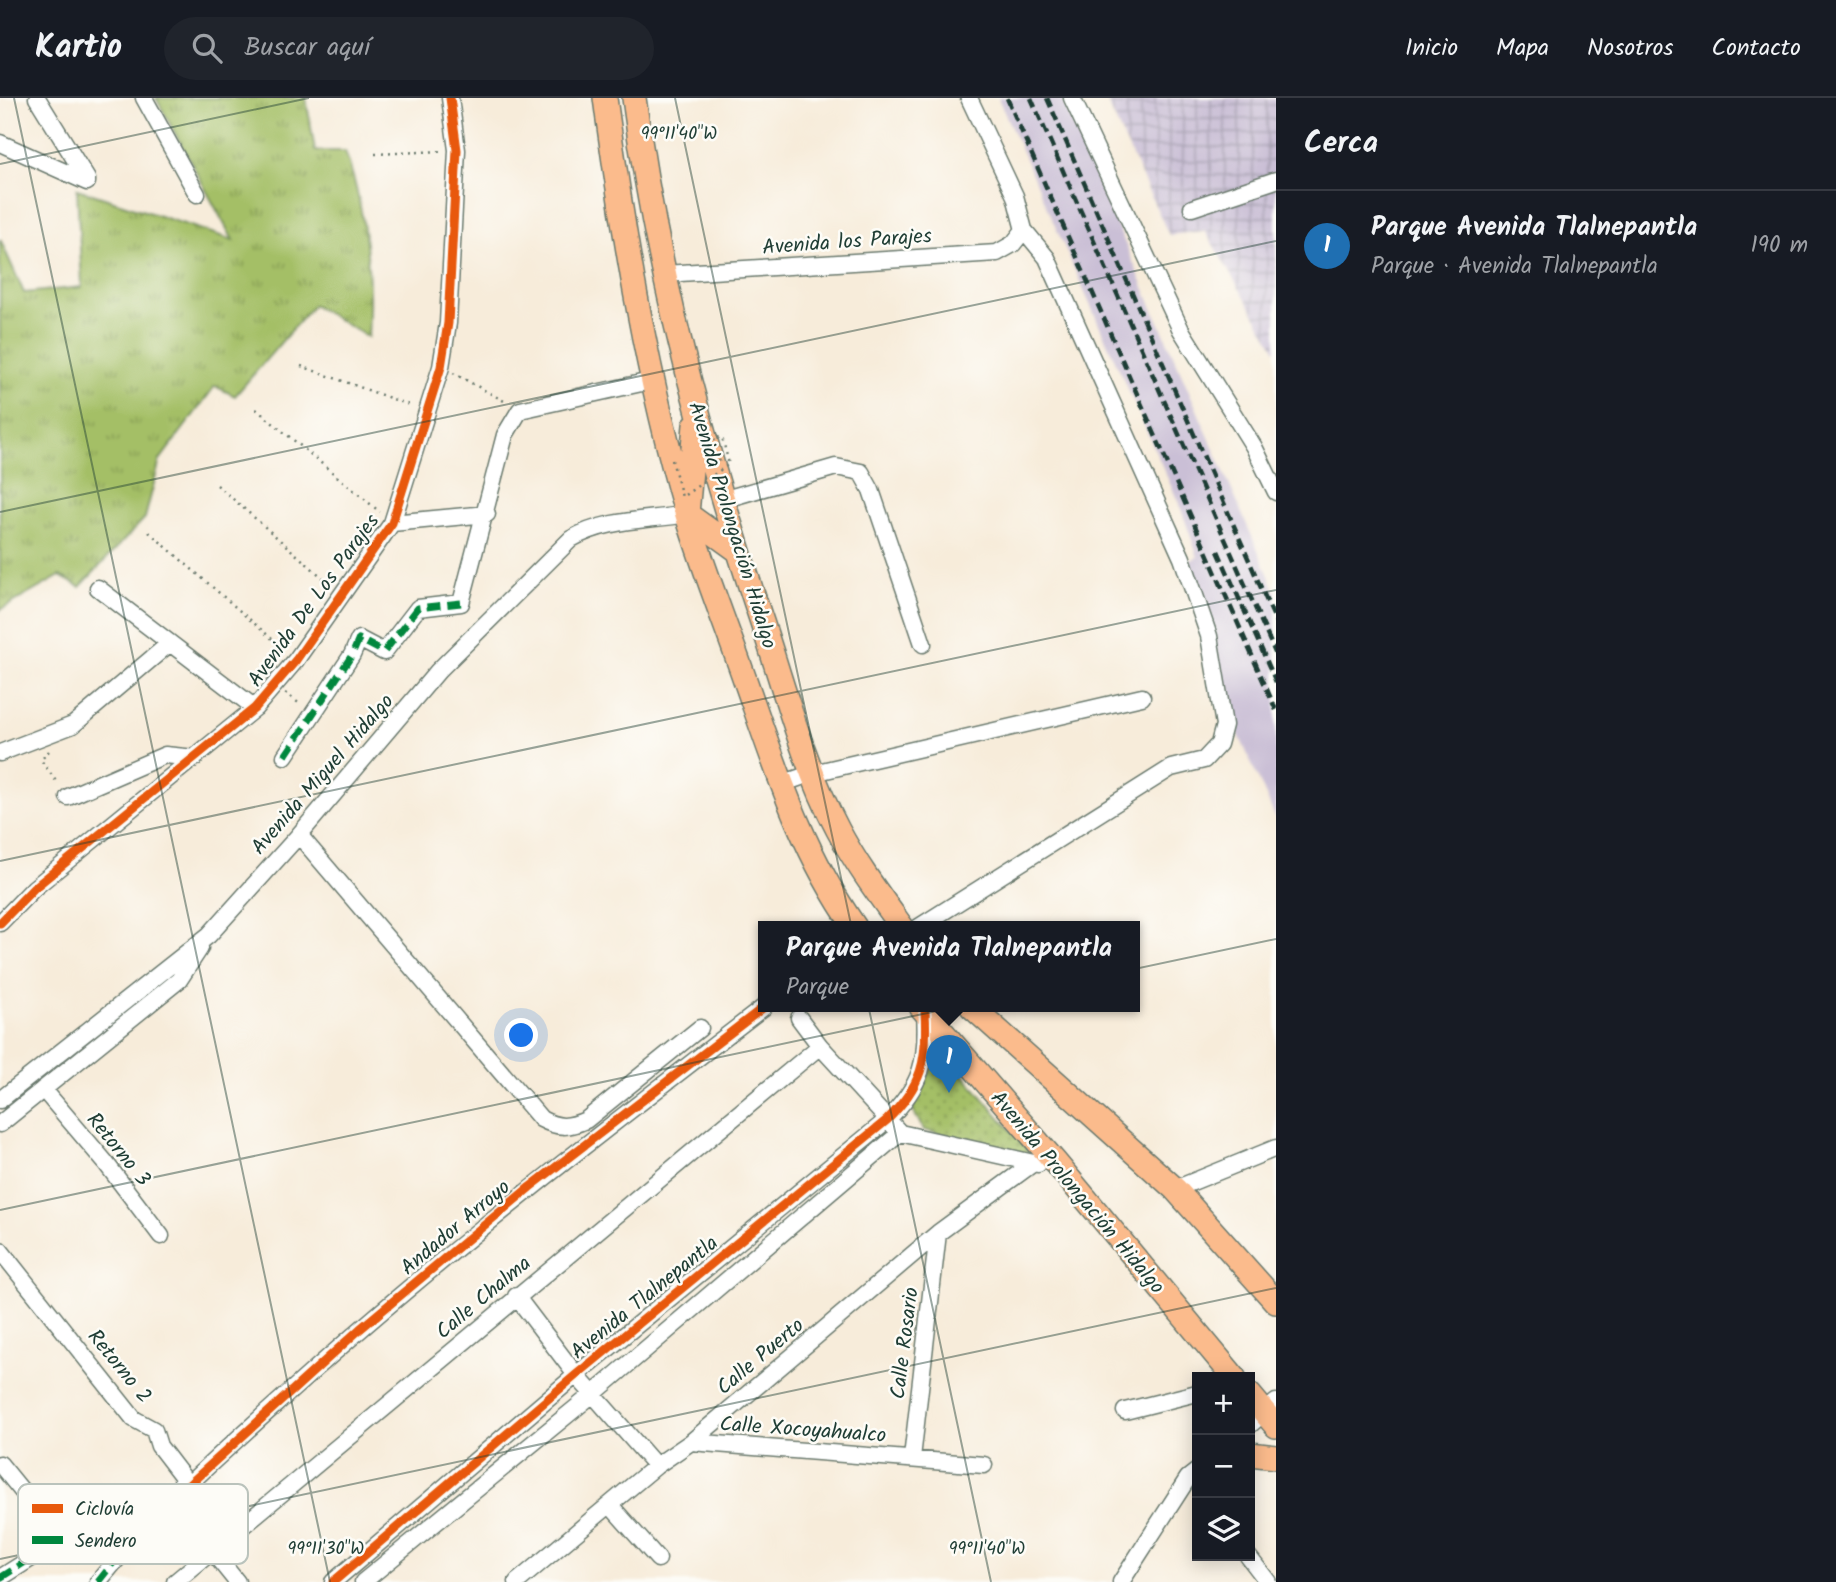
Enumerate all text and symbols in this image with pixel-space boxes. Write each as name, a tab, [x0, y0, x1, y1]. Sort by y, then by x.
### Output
search box	[164, 17, 654, 80]
text: Kartio	[35, 22, 122, 75]
text: Buscar aquí	[244, 27, 370, 69]
icon: search	[188, 29, 226, 67]
text: Inicio	[1405, 29, 1458, 68]
text: Mapa	[1496, 29, 1549, 68]
text: Nosotros	[1587, 29, 1674, 68]
text: Contacto	[1712, 29, 1801, 68]
text: 99°11'40"W	[641, 120, 717, 149]
text: Cerca	[1304, 120, 1378, 168]
text: Parque Avenida Tlalnepantla	[1371, 207, 1697, 249]
street label: Avenida los Parajes	[761, 220, 933, 265]
text: 1	[1324, 228, 1330, 264]
text: 190 m	[1751, 228, 1808, 264]
text: Parque · Avenida Tlalnepantla	[1371, 249, 1658, 285]
street label: Avenida Prolongación Hidalgo	[678, 398, 785, 653]
street label: Avenida De Los Parajes	[240, 507, 389, 695]
street label: Avenida Miguel Hidalgo	[244, 687, 403, 863]
popup	[758, 921, 1140, 1012]
text: Parque Avenida Tlalnepantla	[786, 928, 1112, 970]
text: Parque	[786, 970, 849, 1006]
your location	[504, 1018, 538, 1052]
pin: 1	[926, 1035, 972, 1093]
street label: Avenida Prolongación Hidalgo	[982, 1084, 1172, 1302]
street label: Retorno 3	[77, 1106, 158, 1194]
street label: Andador Arroyo	[394, 1172, 518, 1284]
street label: Avenida Tlalnepantla	[564, 1228, 726, 1368]
street label: Calle Chalma	[429, 1248, 539, 1348]
street label: Calle Rosario	[882, 1285, 929, 1401]
street label: Calle Puerto	[710, 1310, 812, 1404]
street label: Retorno 2	[78, 1323, 159, 1411]
map controls	[1192, 1372, 1255, 1561]
button: +	[1192, 1372, 1255, 1435]
street label: Calle Xocoyahualco	[718, 1408, 887, 1453]
button: −	[1192, 1435, 1255, 1498]
legend	[18, 1484, 248, 1564]
text: Ciclovía	[75, 1495, 134, 1525]
button: layers	[1192, 1498, 1255, 1561]
text: Sendero	[75, 1527, 137, 1557]
text: 99°11'30"W	[288, 1535, 364, 1564]
text: 99°11'40"W	[949, 1535, 1025, 1564]

